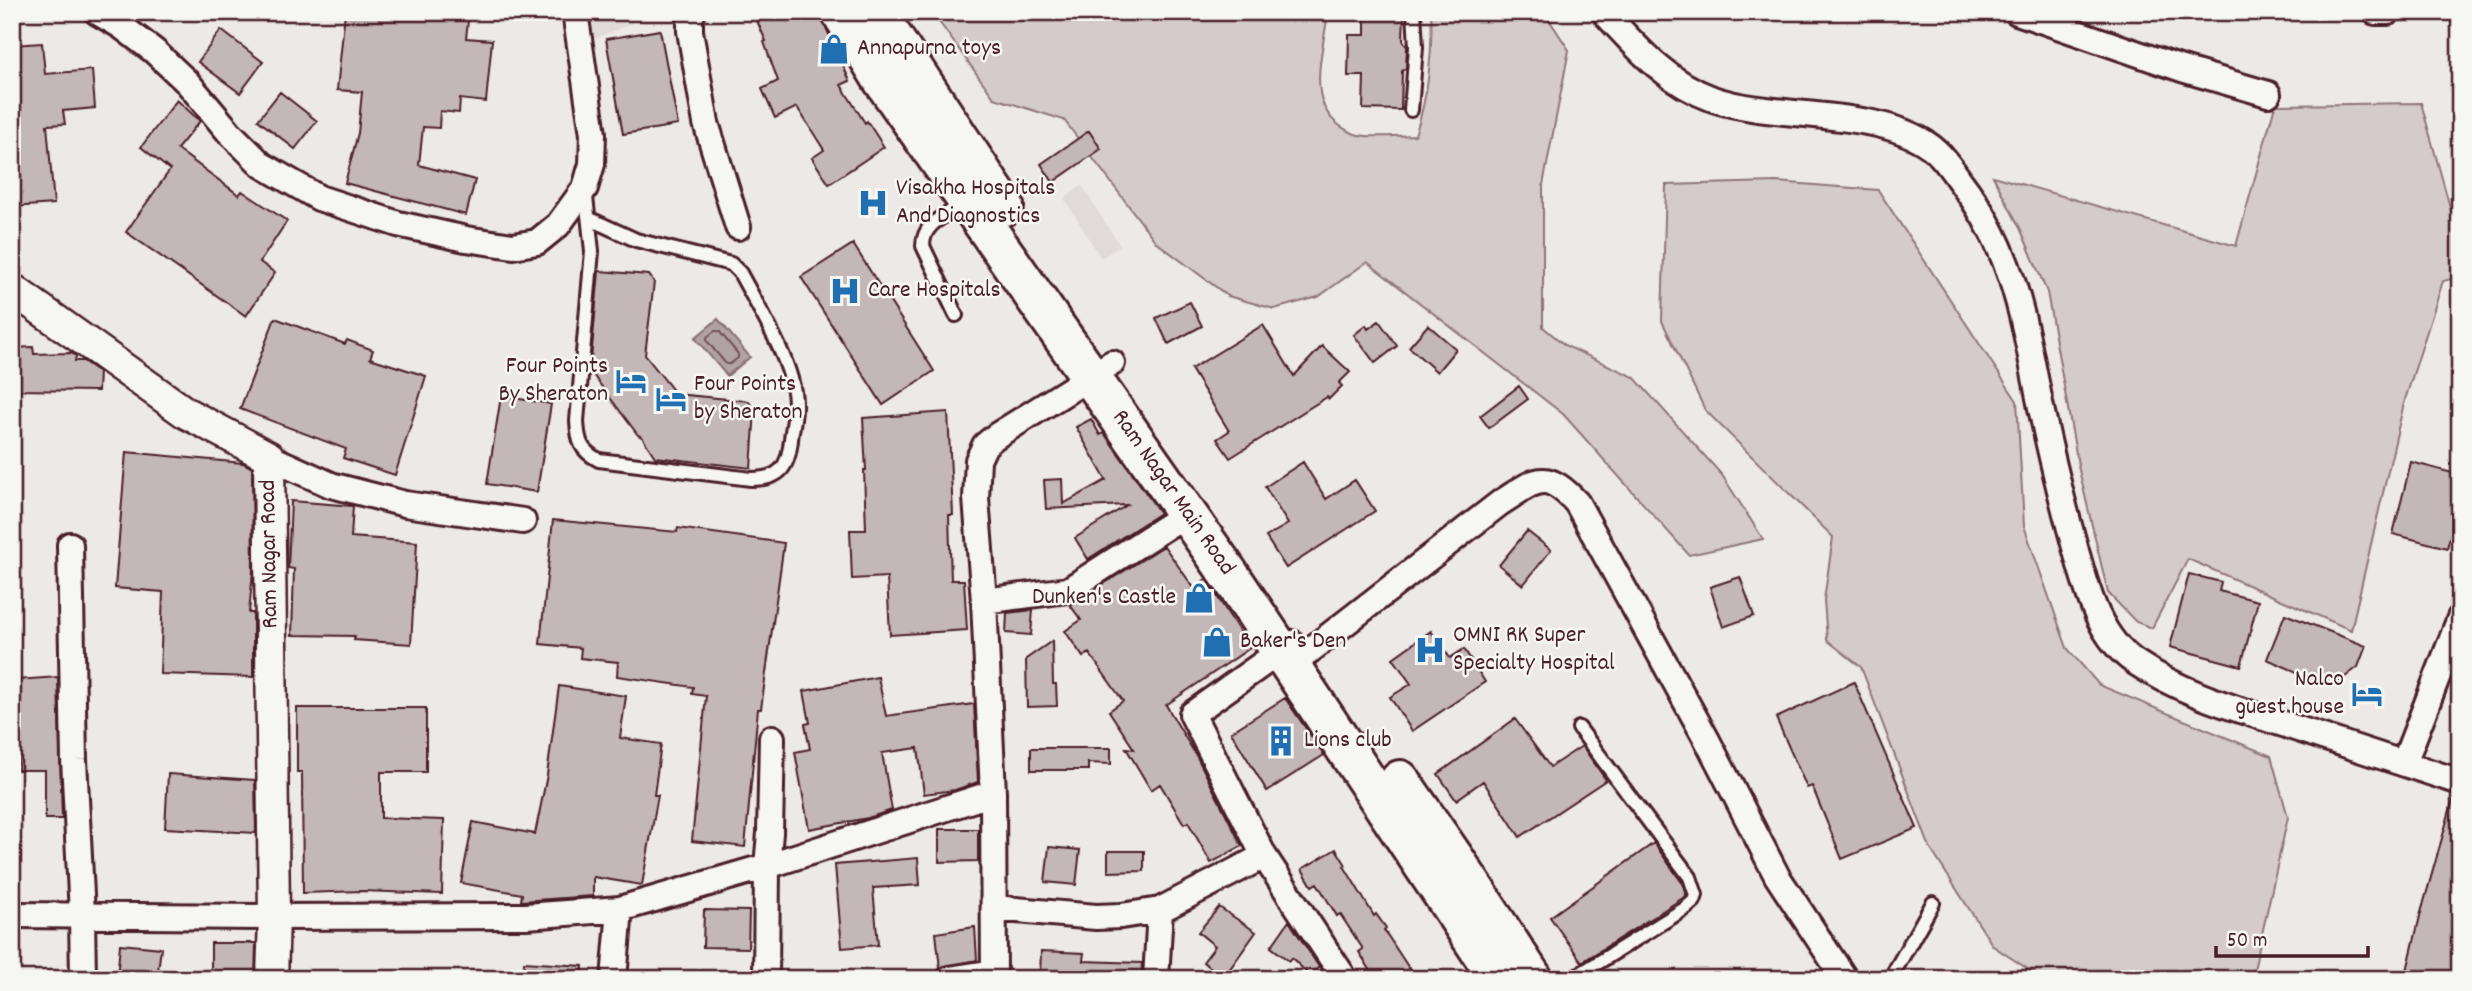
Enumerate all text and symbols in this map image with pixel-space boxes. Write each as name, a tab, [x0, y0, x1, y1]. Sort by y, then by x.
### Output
shop icon: Annapurna toys	[817, 32, 851, 66]
place label: Annapurna toys	[857, 32, 1001, 66]
place label: Visakha Hospitals And Diagnostics	[896, 172, 1055, 234]
hospital icon: Visakha Hospitals And Diagnostics	[856, 186, 890, 220]
hospital icon: Care Hospitals	[828, 274, 862, 308]
place label: Care Hospitals	[868, 274, 1001, 308]
place label: Four Points By Sheraton	[498, 350, 608, 412]
hotel icon: Four Points By Sheraton	[614, 364, 648, 398]
place label: Four Points by Sheraton	[694, 368, 803, 430]
hotel icon: Four Points by Sheraton	[654, 382, 688, 416]
street label: Ram Nagar Main Road	[1103, 403, 1243, 583]
street label: Ram Nagar Road	[252, 479, 288, 629]
place label: Dunken's Castle	[1032, 581, 1176, 615]
shop icon: Dunken's Castle	[1182, 581, 1216, 615]
place label: OMNI RK Super Specialty Hospital	[1453, 619, 1615, 681]
shop icon: Baker's Den	[1200, 625, 1234, 659]
place label: Baker's Den	[1240, 625, 1346, 659]
hospital icon: OMNI RK Super Specialty Hospital	[1413, 633, 1447, 667]
place label: Nalco guest house	[2235, 663, 2344, 725]
hotel icon: Nalco guest house	[2350, 677, 2384, 711]
building icon: Lions club	[1264, 724, 1298, 758]
place label: Lions club	[1304, 724, 1392, 758]
scale bar	[2216, 914, 2369, 958]
text: 50 m	[2227, 927, 2267, 957]

